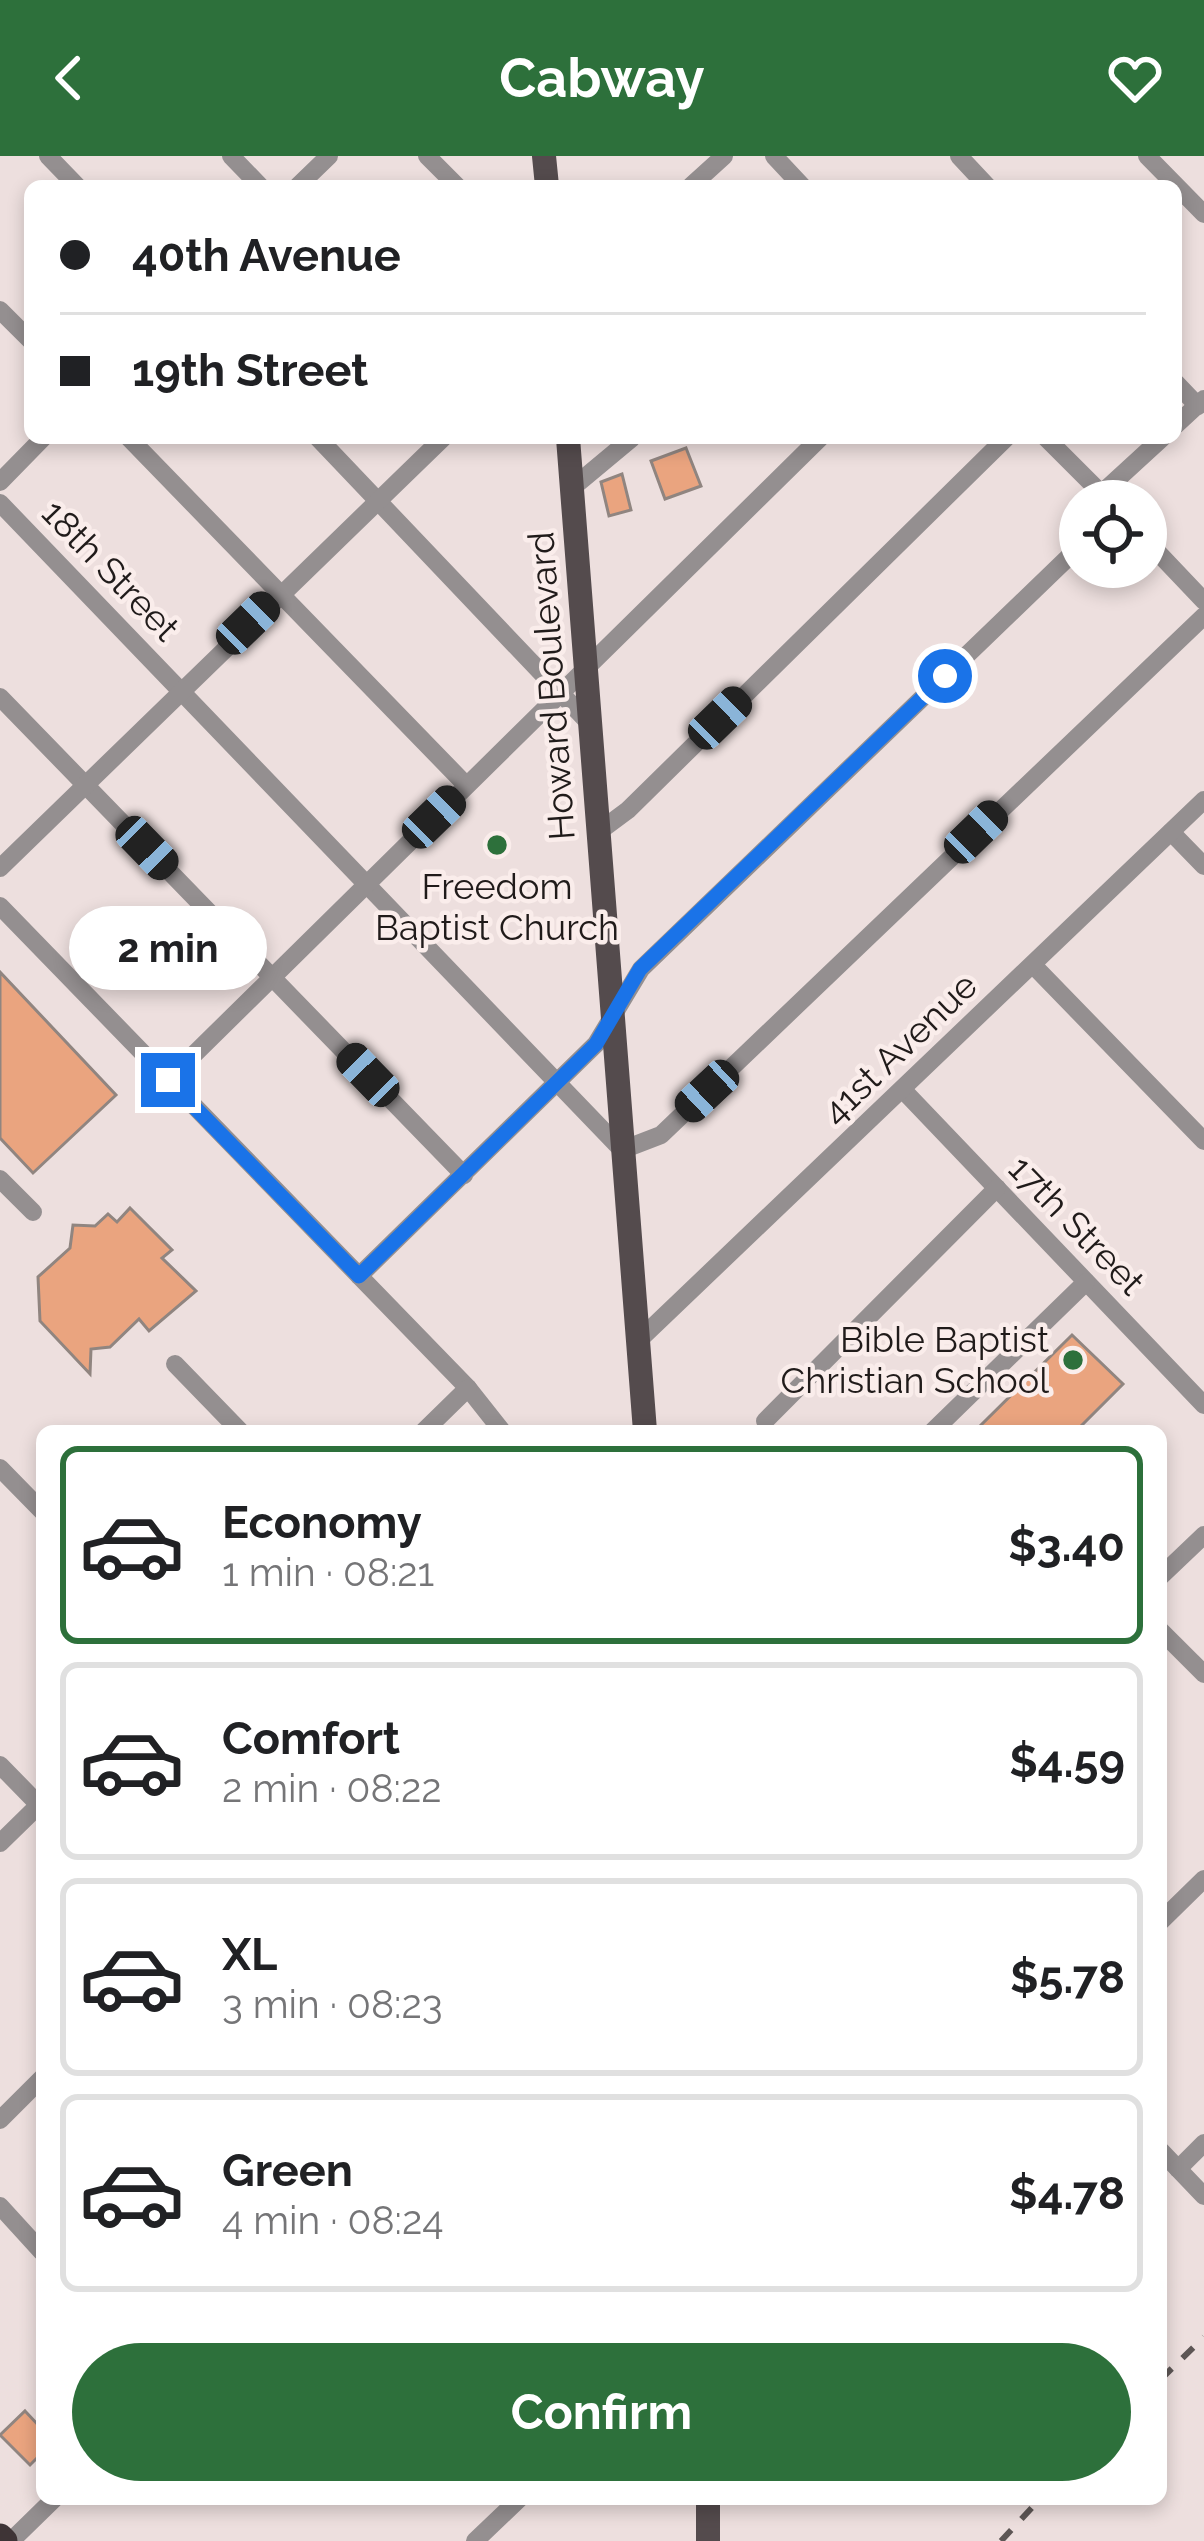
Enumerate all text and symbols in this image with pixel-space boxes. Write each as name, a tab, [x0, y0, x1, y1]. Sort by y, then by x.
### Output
icon: back	[36, 45, 102, 111]
icon: heart	[1102, 45, 1168, 111]
text: Cabway	[499, 46, 705, 110]
text: 40th Avenue	[132, 229, 401, 282]
text: 19th Street	[132, 344, 368, 397]
map controls	[1059, 480, 1167, 588]
button: locate	[1059, 480, 1167, 588]
street label: 18th Street	[34, 491, 188, 649]
street label: Howard Boulevard	[519, 530, 583, 842]
car	[210, 585, 286, 661]
route start	[918, 649, 972, 703]
car	[682, 680, 758, 756]
car	[396, 779, 472, 855]
car	[938, 794, 1014, 870]
car	[109, 810, 185, 886]
marker: Freedom Baptist Church	[484, 832, 510, 858]
place label: Freedom Baptist Church	[375, 865, 619, 948]
callout: 2 min	[69, 906, 267, 990]
text: 2 min	[117, 925, 219, 971]
street label: 41st Avenue	[813, 964, 985, 1132]
car	[330, 1037, 406, 1113]
route end	[141, 1053, 195, 1107]
car	[668, 1053, 746, 1129]
street label: 17th Street	[1001, 1147, 1153, 1303]
place label: Bible Baptist Christian School	[781, 1318, 1049, 1401]
marker: Bible Baptist Christian School	[1060, 1347, 1086, 1373]
icon: car	[78, 1491, 186, 1599]
text: Economy	[222, 1496, 422, 1549]
text: $3.40	[1008, 1519, 1125, 1572]
text: 1 min · 08:21	[222, 1549, 434, 1595]
icon: car	[78, 1707, 186, 1815]
text: Comfort	[222, 1712, 400, 1765]
text: $4.59	[1009, 1735, 1125, 1788]
text: 2 min · 08:22	[222, 1765, 442, 1811]
icon: car	[78, 1923, 186, 2031]
text: XL	[222, 1928, 277, 1981]
text: $5.78	[1010, 1951, 1125, 2004]
text: 3 min · 08:23	[222, 1981, 443, 2027]
icon: car	[78, 2139, 186, 2247]
text: Green	[222, 2144, 353, 2197]
text: $4.78	[1009, 2167, 1125, 2220]
text: 4 min · 08:24	[222, 2197, 444, 2243]
button: Confirm	[72, 2343, 1131, 2481]

